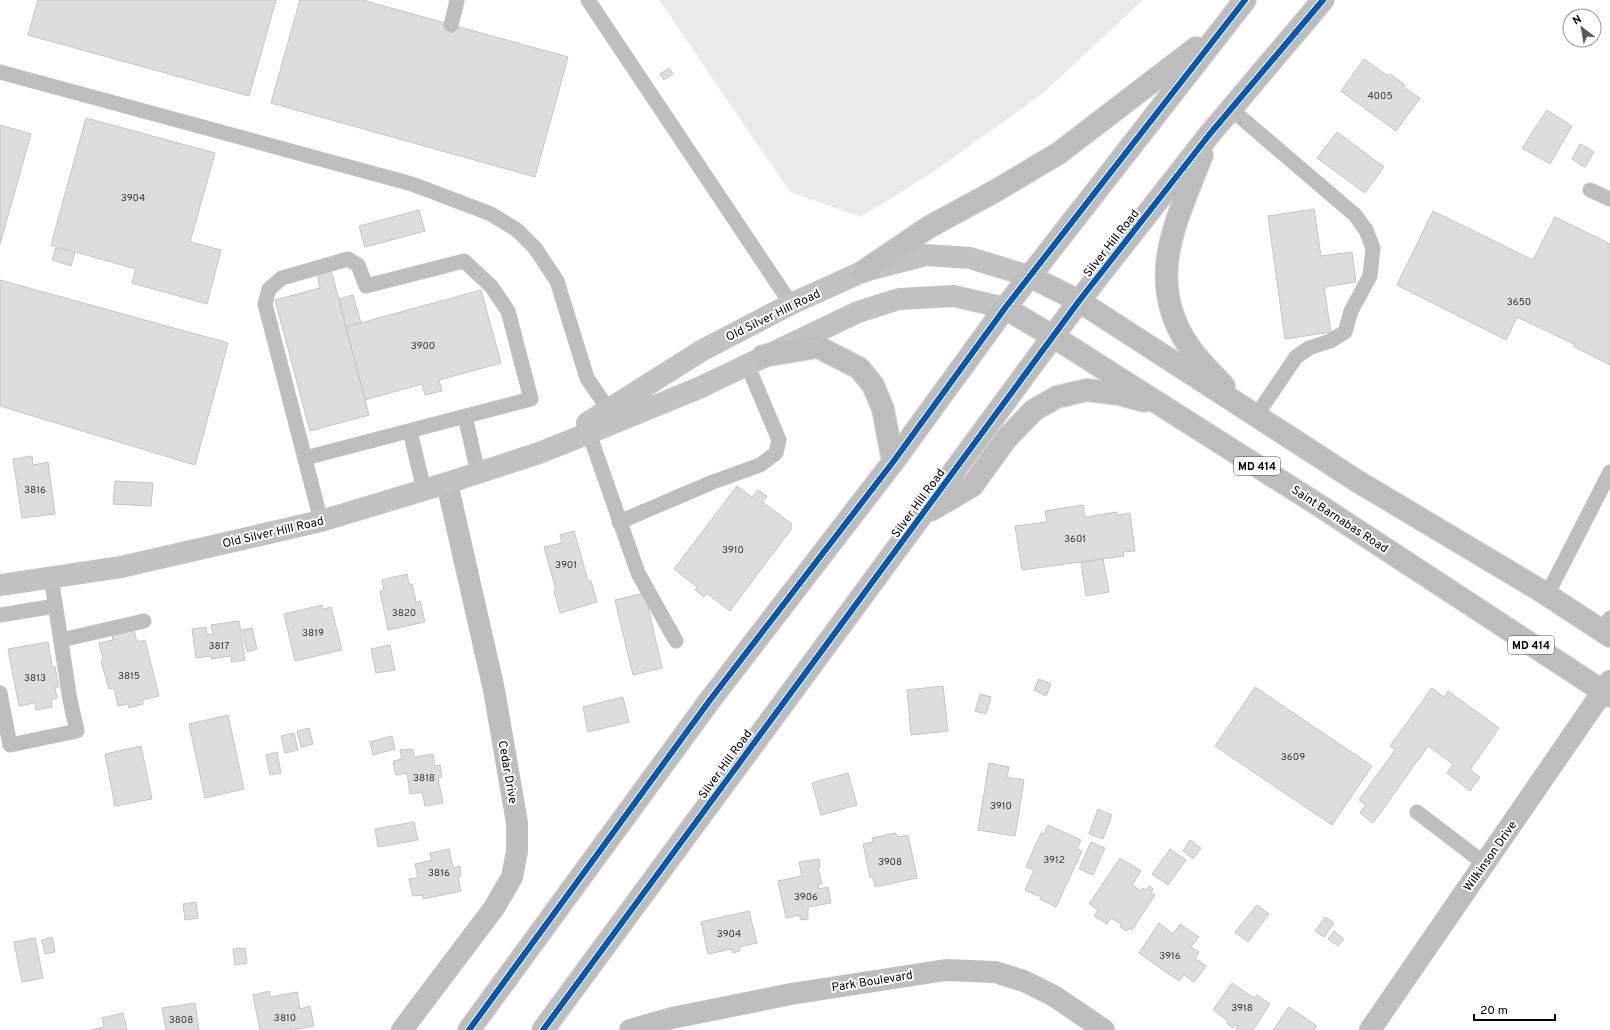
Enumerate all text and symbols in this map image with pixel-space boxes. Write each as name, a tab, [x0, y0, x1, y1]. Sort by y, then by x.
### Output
north arrow	[1562, 8, 1602, 48]
text: N	[1570, 12, 1584, 28]
house number: 4005	[1367, 90, 1393, 103]
house number: 3904	[121, 192, 145, 205]
street label: Silver Hill Road	[1080, 206, 1143, 281]
street label: Old Silver Hill Road	[723, 286, 823, 346]
house number: 3650	[1507, 296, 1531, 309]
house number: 3900	[411, 340, 435, 353]
road number: MD 414	[1234, 457, 1280, 475]
street label: Silver Hill Road	[888, 466, 949, 541]
street label: Saint Barnabas Road	[1288, 483, 1391, 557]
house number: 3816	[24, 484, 46, 497]
street label: Old Silver Hill Road	[221, 514, 325, 552]
house number: 3601	[1064, 533, 1086, 546]
house number: 3910	[722, 544, 744, 557]
house number: 3901	[555, 559, 577, 572]
house number: 3820	[392, 607, 416, 620]
house number: 3819	[302, 627, 324, 640]
road number: MD 414	[1508, 636, 1554, 654]
house number: 3817	[208, 640, 230, 653]
house number: 3815	[118, 670, 140, 683]
house number: 3813	[24, 672, 46, 685]
street label: Silver Hill Road	[695, 727, 756, 802]
street label: Cedar Drive	[494, 739, 520, 805]
house number: 3609	[1281, 751, 1305, 764]
house number: 3818	[413, 772, 435, 785]
house number: 3910	[990, 800, 1012, 813]
street label: Wilkinson Drive	[1461, 818, 1521, 895]
house number: 3912	[1043, 854, 1065, 867]
house number: 3908	[878, 856, 902, 869]
house number: 3816	[428, 867, 450, 880]
house number: 3906	[794, 891, 818, 904]
house number: 3904	[717, 928, 741, 941]
house number: 3916	[1159, 950, 1181, 963]
street label: Park Boulevard	[830, 968, 914, 996]
scale bar	[1474, 996, 1555, 1022]
house number: 3918	[1231, 1002, 1253, 1015]
text: 20 m	[1480, 1003, 1508, 1019]
house number: 3810	[274, 1012, 296, 1025]
house number: 3808	[169, 1014, 193, 1027]

